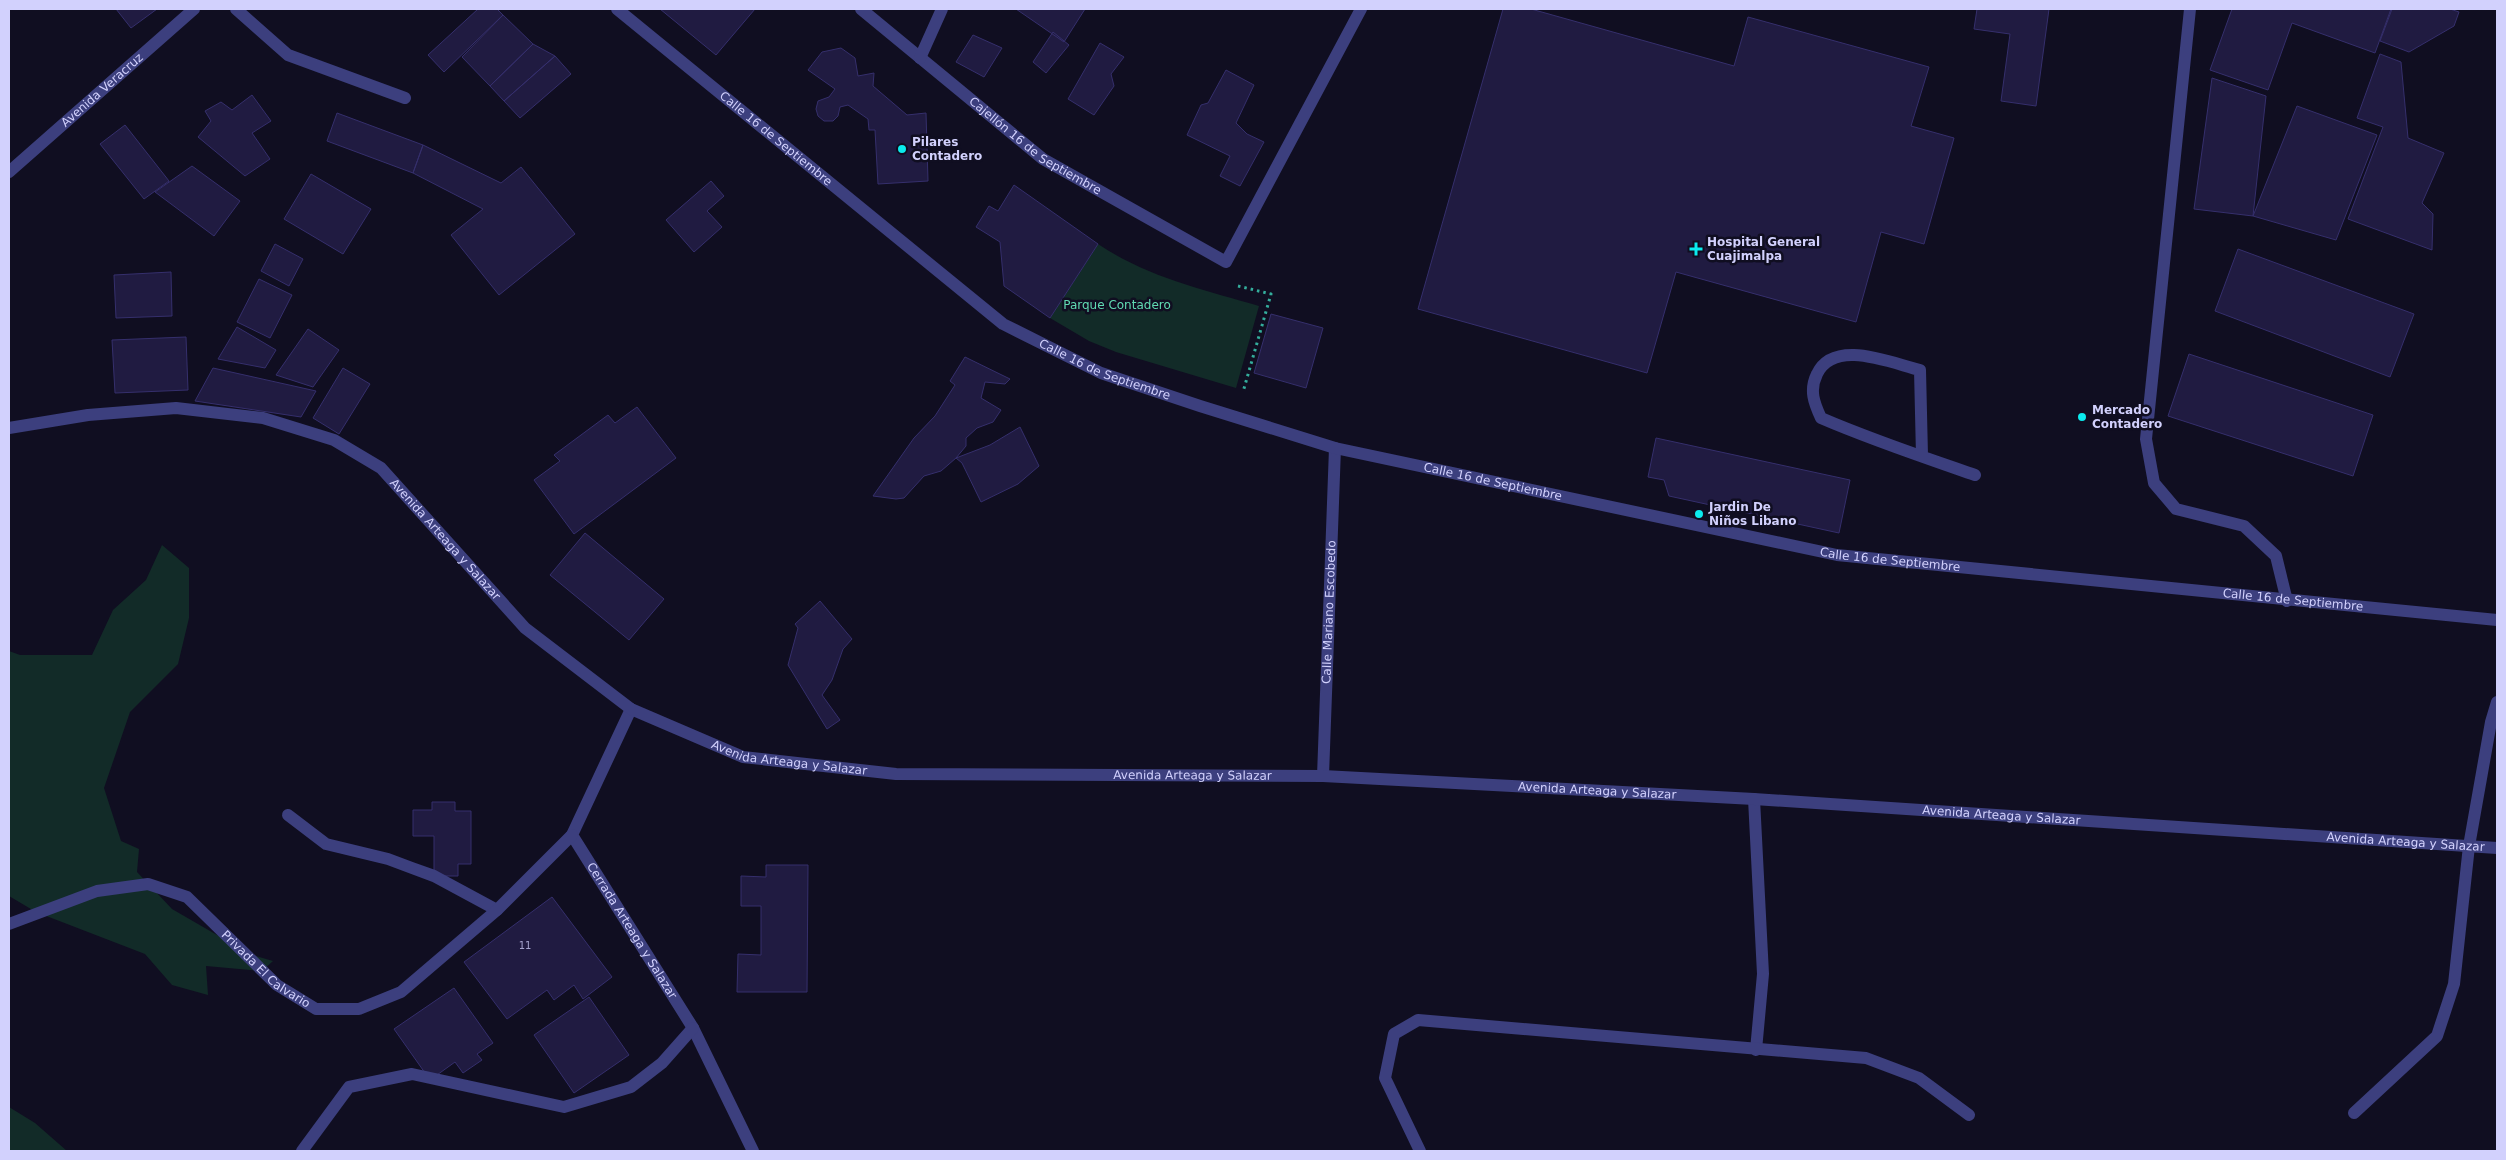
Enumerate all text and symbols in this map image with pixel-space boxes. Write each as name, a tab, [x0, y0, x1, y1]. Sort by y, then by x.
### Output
street label: Avenida Veracruz	[58, 50, 146, 130]
street label: Calle 16 de Septiembre	[717, 89, 835, 189]
street label: Cajellón 16 de Septiembre	[966, 94, 1104, 197]
place label: Pilares Contadero	[912, 135, 982, 163]
marker: Pilares Contadero	[896, 143, 908, 155]
place label: Hospital General Cuajimalpa	[1707, 235, 1820, 263]
marker: Hospital General Cuajimalpa	[1689, 242, 1703, 256]
park label: Parque Contadero	[1063, 298, 1171, 312]
street label: Calle 16 de Septiembre	[1037, 336, 1172, 403]
place label: Mercado Contadero	[2092, 403, 2162, 431]
marker: Mercado Contadero	[2076, 411, 2088, 423]
street label: Calle 16 de Septiembre	[1422, 460, 1563, 503]
street label: Avenida Arteaga y Salazar	[387, 476, 503, 603]
place label: Jardin De Niños Libano	[1708, 500, 1797, 528]
marker: Jardin De Niños Libano	[1693, 508, 1705, 520]
street label: Calle Mariano Escobedo	[1319, 540, 1339, 684]
street label: Calle 16 de Septiembre	[1819, 545, 1961, 574]
street label: Calle 16 de Septiembre	[2222, 586, 2364, 614]
street label: Avenida Arteaga y Salazar	[709, 737, 868, 778]
street label: Avenida Arteaga y Salazar	[1113, 768, 1272, 783]
street label: Avenida Arteaga y Salazar	[1518, 779, 1677, 802]
street label: Avenida Arteaga y Salazar	[1922, 803, 2081, 828]
street label: Avenida Arteaga y Salazar	[2326, 830, 2485, 854]
street label: Cerrada Arteaga y Salazar	[584, 860, 680, 1001]
street label: Privada El Calvario	[219, 928, 313, 1011]
house number: 11	[519, 940, 531, 951]

